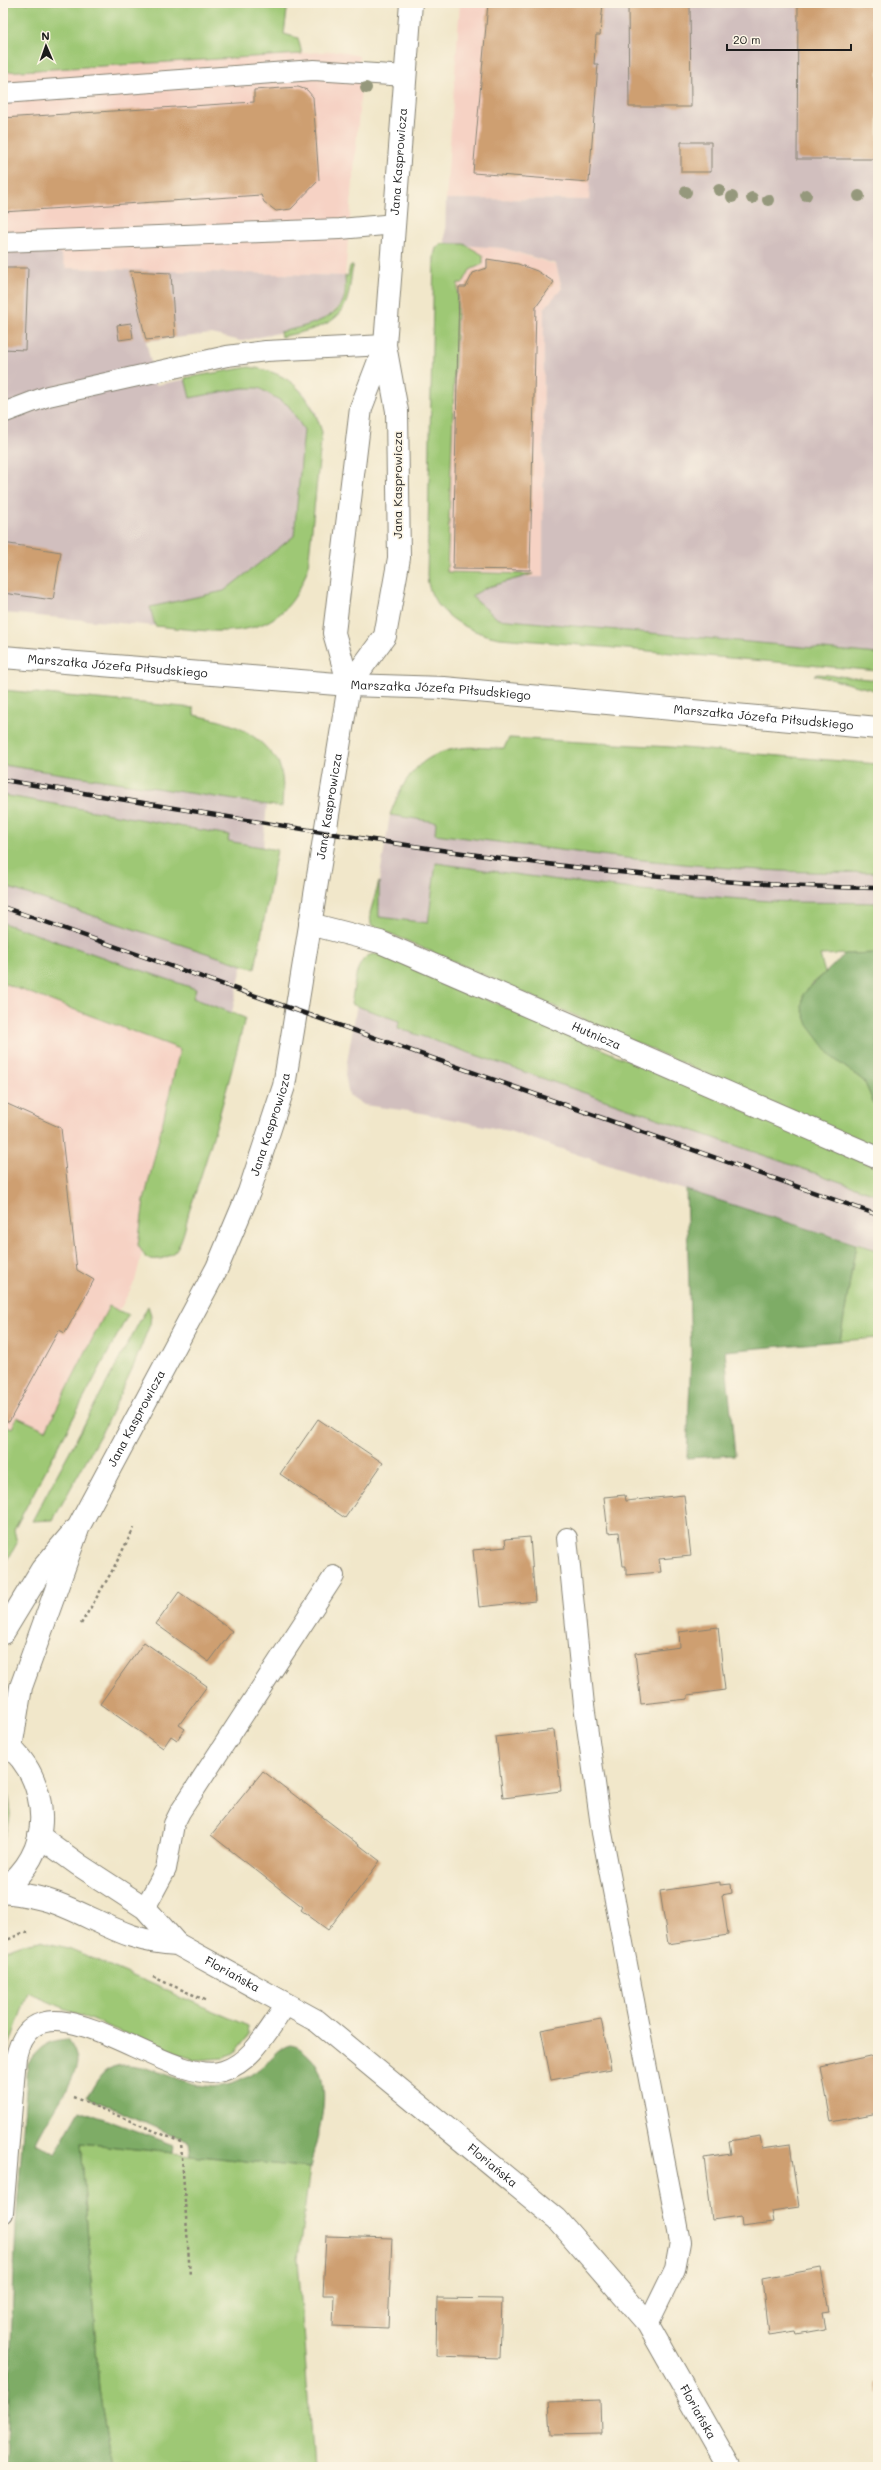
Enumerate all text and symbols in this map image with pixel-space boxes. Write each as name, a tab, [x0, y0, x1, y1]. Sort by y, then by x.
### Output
north arrow	[26, 26, 66, 66]
scale bar	[727, 26, 851, 52]
text: N	[41, 28, 50, 43]
text: 20 m	[733, 31, 761, 47]
street label: Jana Kasprowicza	[386, 107, 410, 216]
street label: Jana Kasprowicza	[389, 431, 405, 539]
street label: Marszałka Józefa Piłsudskiego	[27, 650, 208, 681]
street label: Marszałka Józefa Piłsudskiego	[350, 676, 532, 703]
street label: Marszałka Józefa Piłsudskiego	[673, 700, 854, 733]
street label: Jana Kasprowicza	[312, 752, 345, 860]
street label: Hutnicza	[570, 1017, 624, 1053]
street label: Jana Kasprowicza	[246, 1072, 293, 1178]
street label: Jana Kasprowicza	[103, 1367, 168, 1469]
street label: Floriańska	[202, 1952, 263, 1995]
street label: Floriańska	[465, 2139, 521, 2190]
street label: Floriańska	[677, 2381, 721, 2442]

